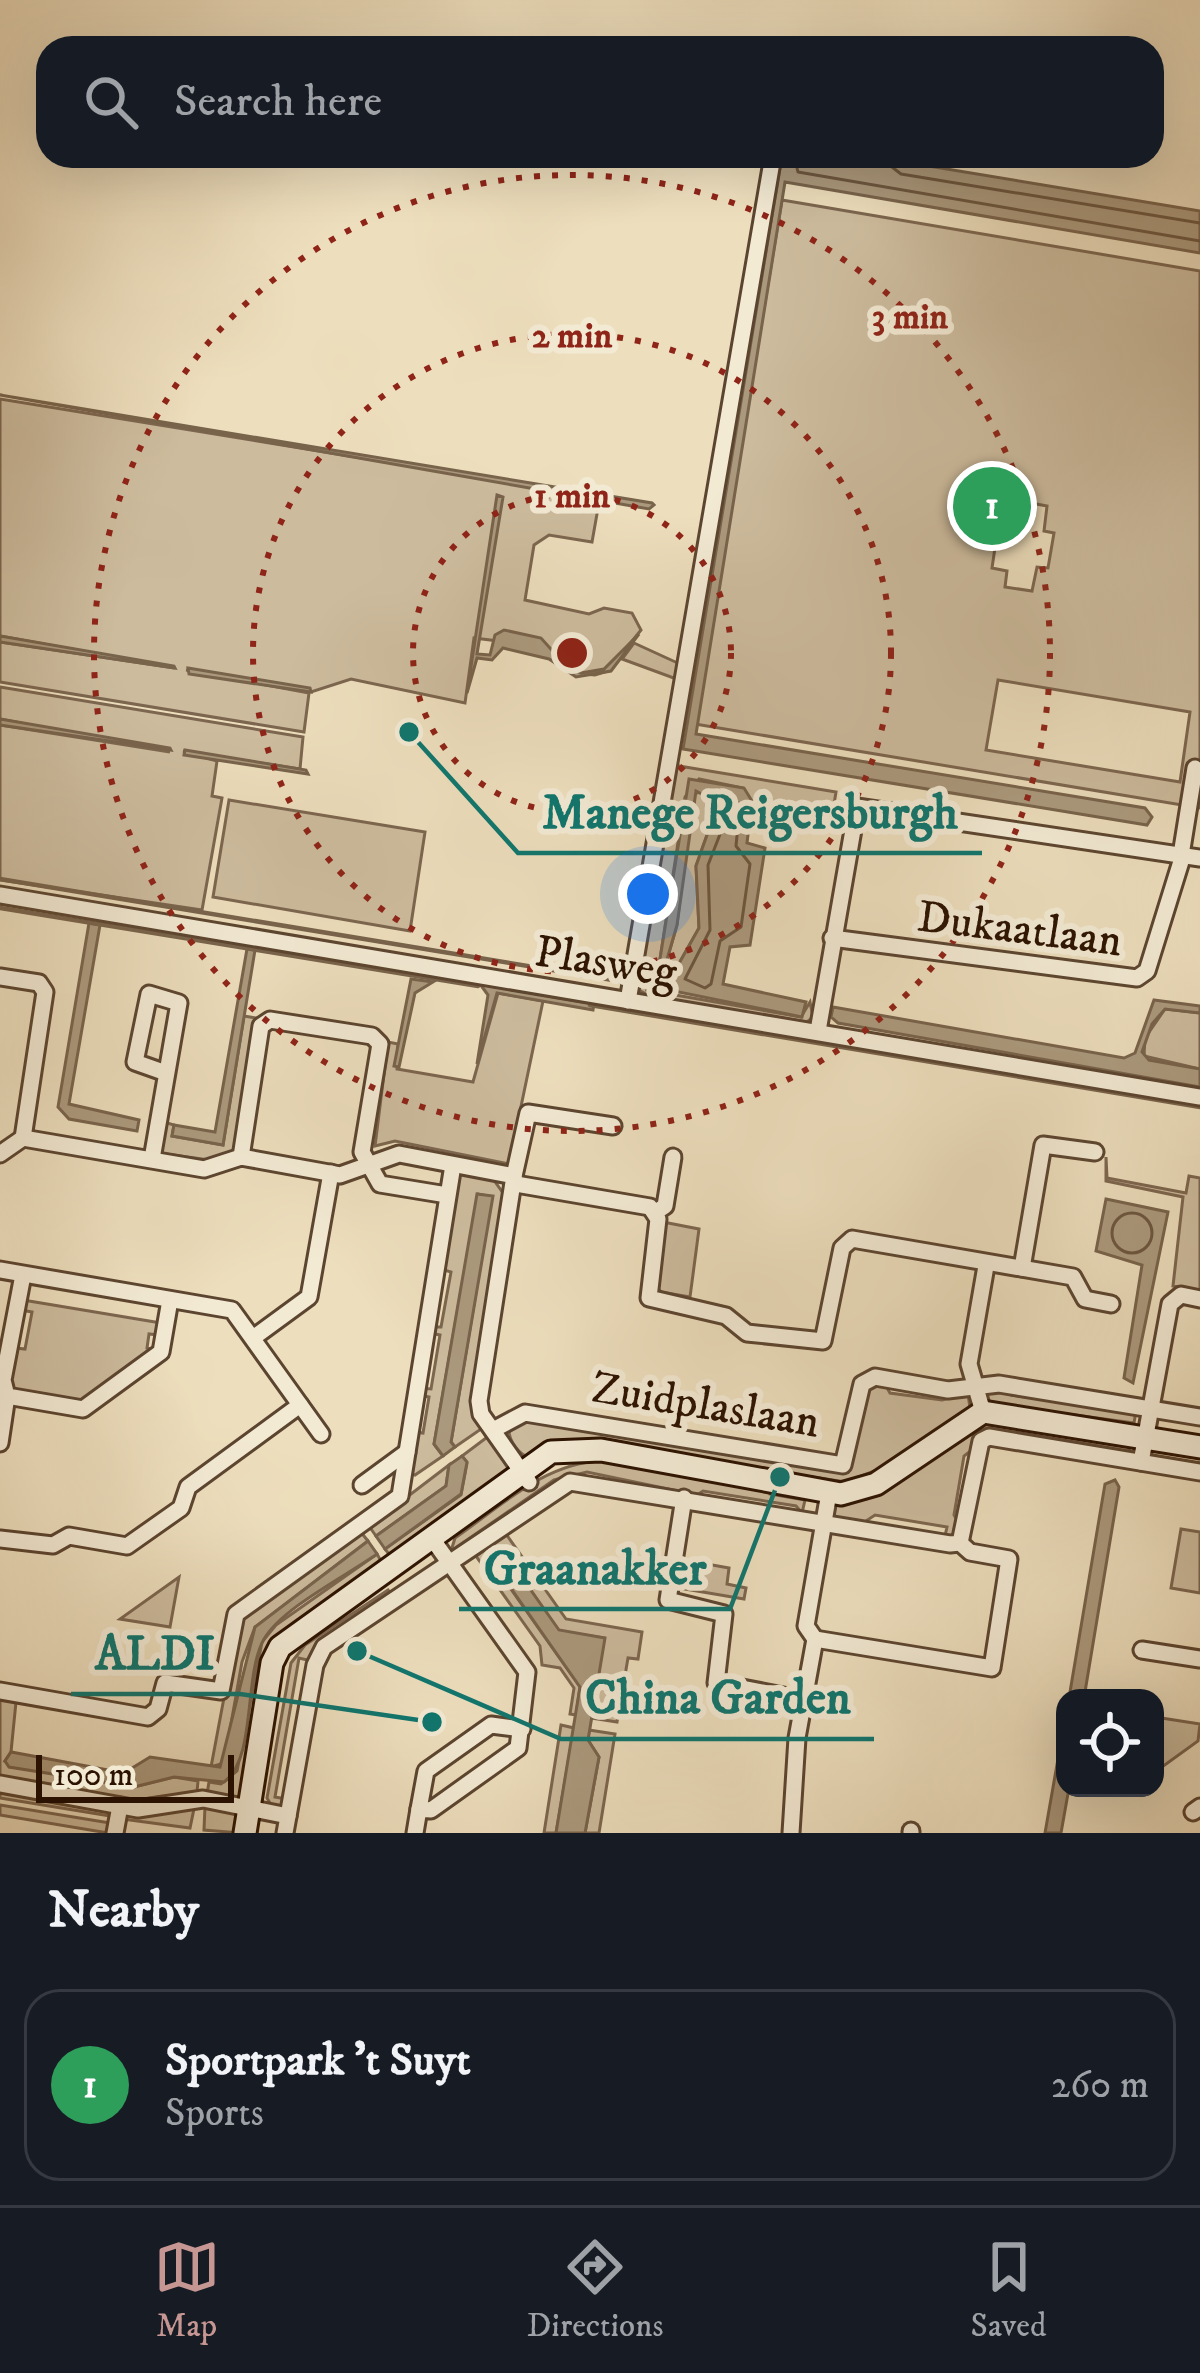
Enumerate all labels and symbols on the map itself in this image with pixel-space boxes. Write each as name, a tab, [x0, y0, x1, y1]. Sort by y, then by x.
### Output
text: 3 min	[872, 295, 948, 340]
text: 2 min	[532, 314, 612, 359]
pin: 1	[953, 461, 1031, 551]
text: 1 min	[534, 474, 610, 519]
centre of rings	[551, 632, 593, 674]
callout: Manege Reigersburgh	[518, 769, 982, 853]
text: Manege Reigersburgh	[542, 784, 959, 844]
your location	[618, 864, 678, 924]
street label: Dukaatlaan	[914, 890, 1125, 970]
street label: Plasweg	[531, 924, 681, 1002]
street label: Zuidplaslaan	[588, 1360, 823, 1452]
callout: Graanakker	[459, 1525, 730, 1609]
text: Graanakker	[484, 1540, 707, 1600]
callout: ALDI	[71, 1610, 240, 1694]
text: ALDI	[94, 1625, 215, 1685]
callout: China Garden	[561, 1655, 874, 1739]
text: China Garden	[585, 1669, 852, 1729]
scale bar	[36, 1749, 234, 1802]

